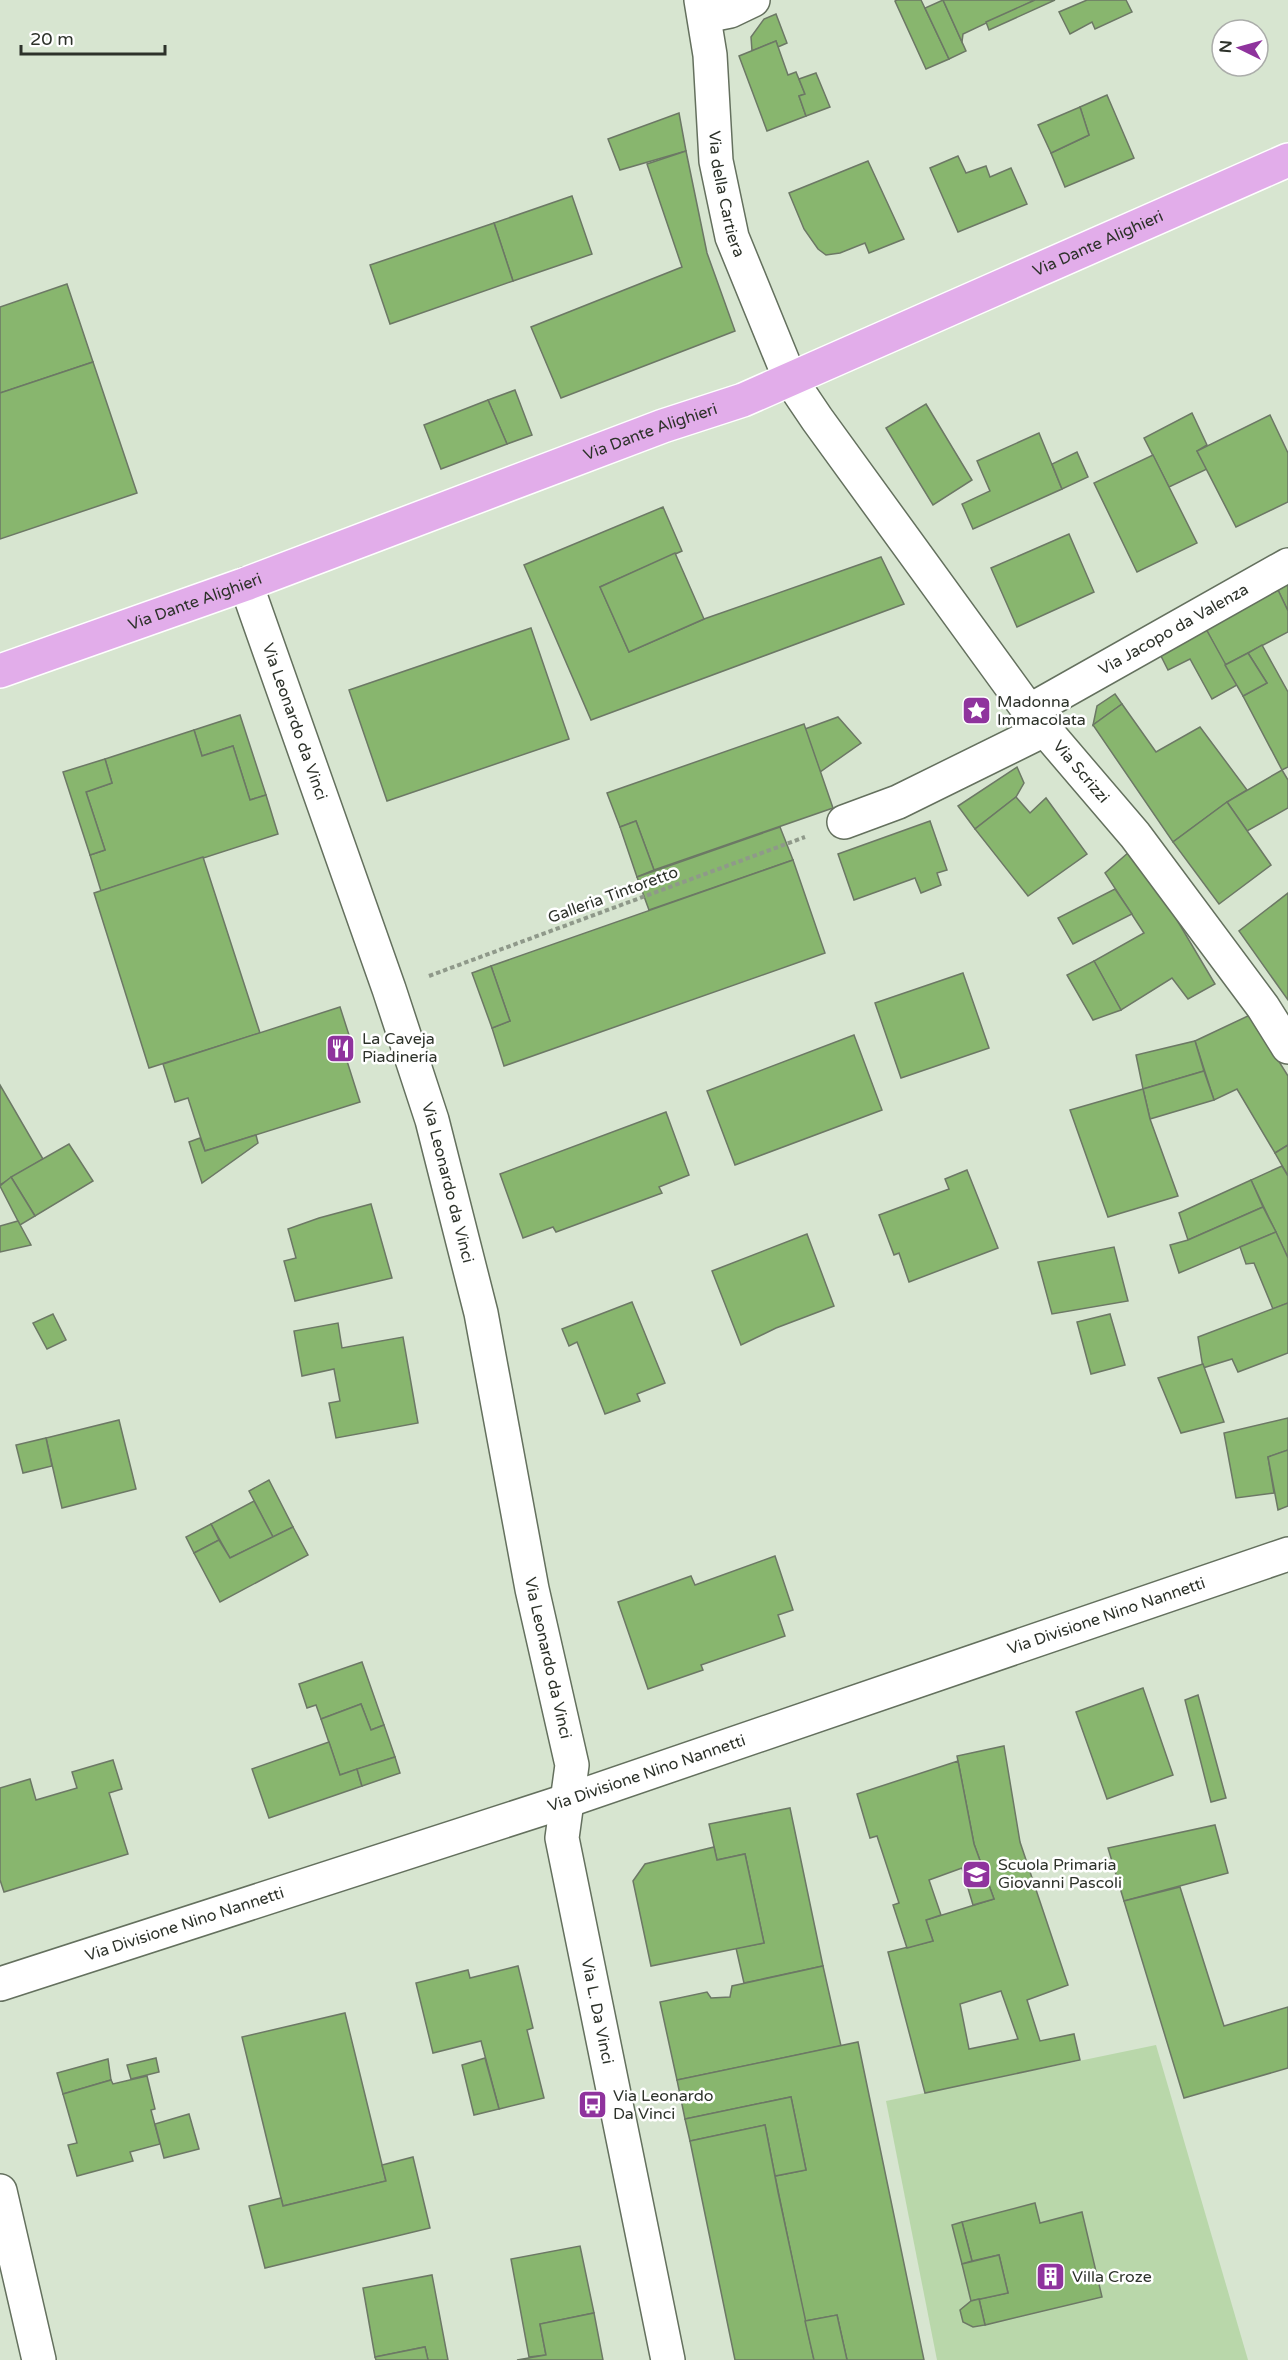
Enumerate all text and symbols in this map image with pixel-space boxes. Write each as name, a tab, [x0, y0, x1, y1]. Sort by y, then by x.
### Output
scale bar	[21, 18, 165, 56]
north arrow	[1210, 18, 1270, 78]
text: 20 m	[30, 28, 74, 50]
text: N	[1216, 40, 1237, 54]
street label: Via della Cartiera	[704, 130, 749, 260]
street label: Via Dante Alighieri	[1030, 206, 1166, 281]
street label: Via Dante Alighieri	[581, 399, 720, 465]
street label: Via Dante Alighieri	[126, 569, 265, 635]
street label: Via Jacopo da Valenza	[1095, 579, 1252, 680]
street label: Via Leonardo da Vinci	[258, 640, 332, 803]
place label: Madonna Immacolata	[997, 692, 1086, 730]
place icon: Madonna Immacolata	[960, 695, 992, 727]
street label: Via Scrizzi	[1048, 736, 1113, 807]
street label: Galleria Tintoretto	[545, 862, 681, 928]
place label: La Caveja Piadineria	[362, 1029, 438, 1067]
restaurant icon: La Caveja Piadineria	[325, 1032, 357, 1064]
street label: Via Leonardo da Vinci	[417, 1100, 478, 1265]
street label: Via Divisione Nino Nannetti	[1005, 1573, 1208, 1659]
street label: Via Leonardo da Vinci	[520, 1576, 576, 1741]
street label: Via Divisione Nino Nannetti	[545, 1730, 748, 1816]
place label: Scuola Primaria Giovanni Pascoli	[998, 1855, 1122, 1893]
school or university icon: Scuola Primaria Giovanni Pascoli	[961, 1858, 993, 1890]
street label: Via Divisione Nino Nannetti	[83, 1883, 287, 1966]
street label: Via L. Da Vinci	[577, 1956, 618, 2066]
place label: Via Leonardo Da Vinci	[613, 2086, 714, 2124]
bus stop icon: Via Leonardo Da Vinci	[576, 2089, 608, 2121]
building icon: Villa Croze	[1035, 2261, 1067, 2293]
place label: Villa Croze	[1072, 2267, 1152, 2287]

